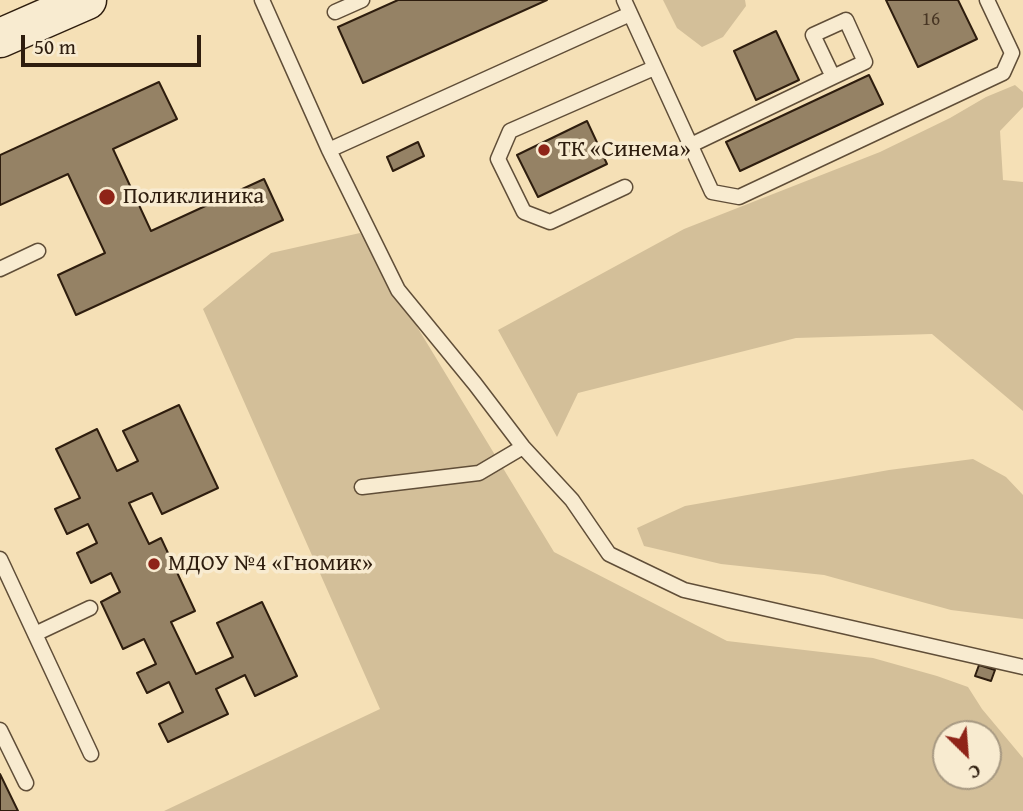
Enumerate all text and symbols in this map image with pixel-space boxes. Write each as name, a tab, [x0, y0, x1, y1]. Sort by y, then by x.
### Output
house number: 16	[922, 9, 940, 31]
scale bar	[24, 21, 205, 65]
text: 50 m	[34, 31, 76, 62]
place label: ТК «Синема»	[558, 136, 691, 164]
marker: ТК «Синема»	[536, 142, 552, 158]
place label: Поликлиника	[123, 183, 264, 211]
marker: Поликлиника	[97, 187, 117, 207]
place label: МДОУ №4 «Гномик»	[168, 550, 373, 578]
marker: МДОУ №4 «Гномик»	[146, 556, 162, 572]
north arrow	[932, 720, 1002, 790]
text: С	[964, 757, 986, 787]

